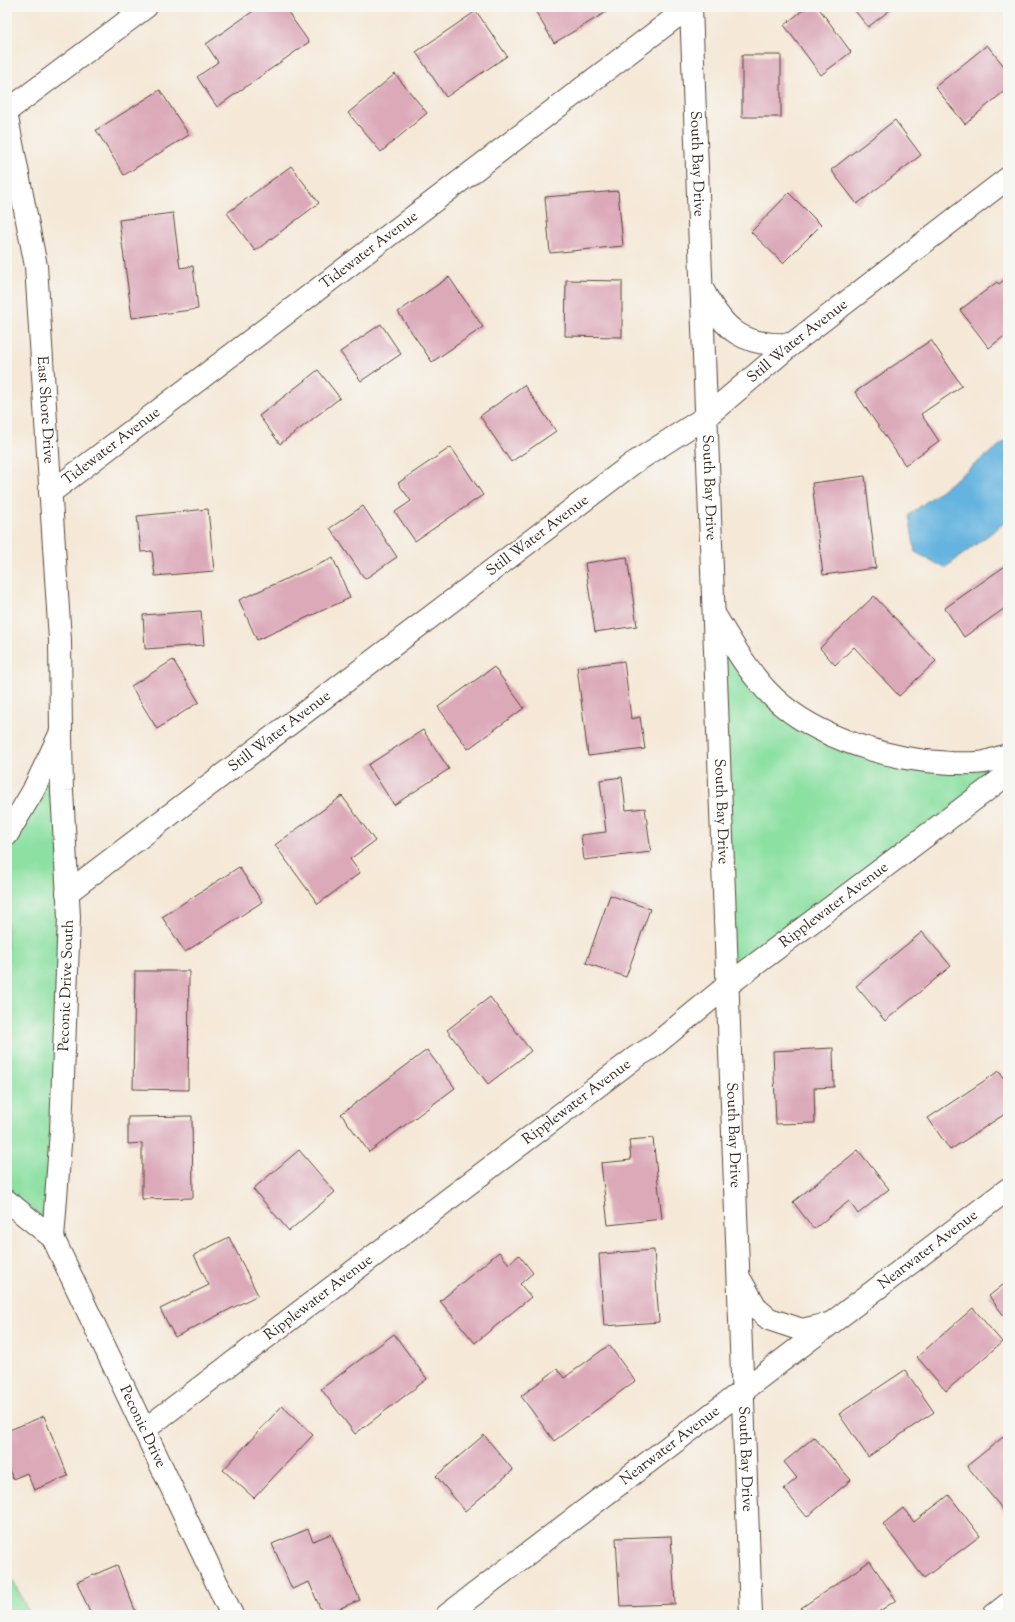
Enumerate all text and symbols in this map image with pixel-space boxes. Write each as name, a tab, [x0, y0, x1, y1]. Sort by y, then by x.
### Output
street label: South Bay Drive	[684, 111, 709, 217]
street label: Tidewater Avenue	[316, 206, 423, 294]
street label: Still Water Avenue	[743, 294, 852, 388]
street label: East Shore Drive	[31, 355, 59, 464]
street label: Tidewater Avenue	[58, 402, 165, 491]
street label: South Bay Drive	[696, 434, 721, 541]
street label: Still Water Avenue	[482, 490, 593, 581]
street label: Still Water Avenue	[224, 686, 335, 777]
street label: South Bay Drive	[709, 758, 733, 865]
street label: Ripplewater Avenue	[775, 857, 893, 953]
street label: Peconic Drive South	[53, 919, 79, 1052]
street label: Ripplewater Avenue	[518, 1054, 635, 1150]
street label: South Bay Drive	[721, 1082, 746, 1189]
street label: Nearwater Avenue	[874, 1205, 982, 1294]
street label: Ripplewater Avenue	[260, 1250, 377, 1346]
street label: Peconic Drive	[114, 1382, 171, 1471]
street label: Nearwater Avenue	[616, 1401, 724, 1490]
street label: South Bay Drive	[733, 1406, 758, 1512]

